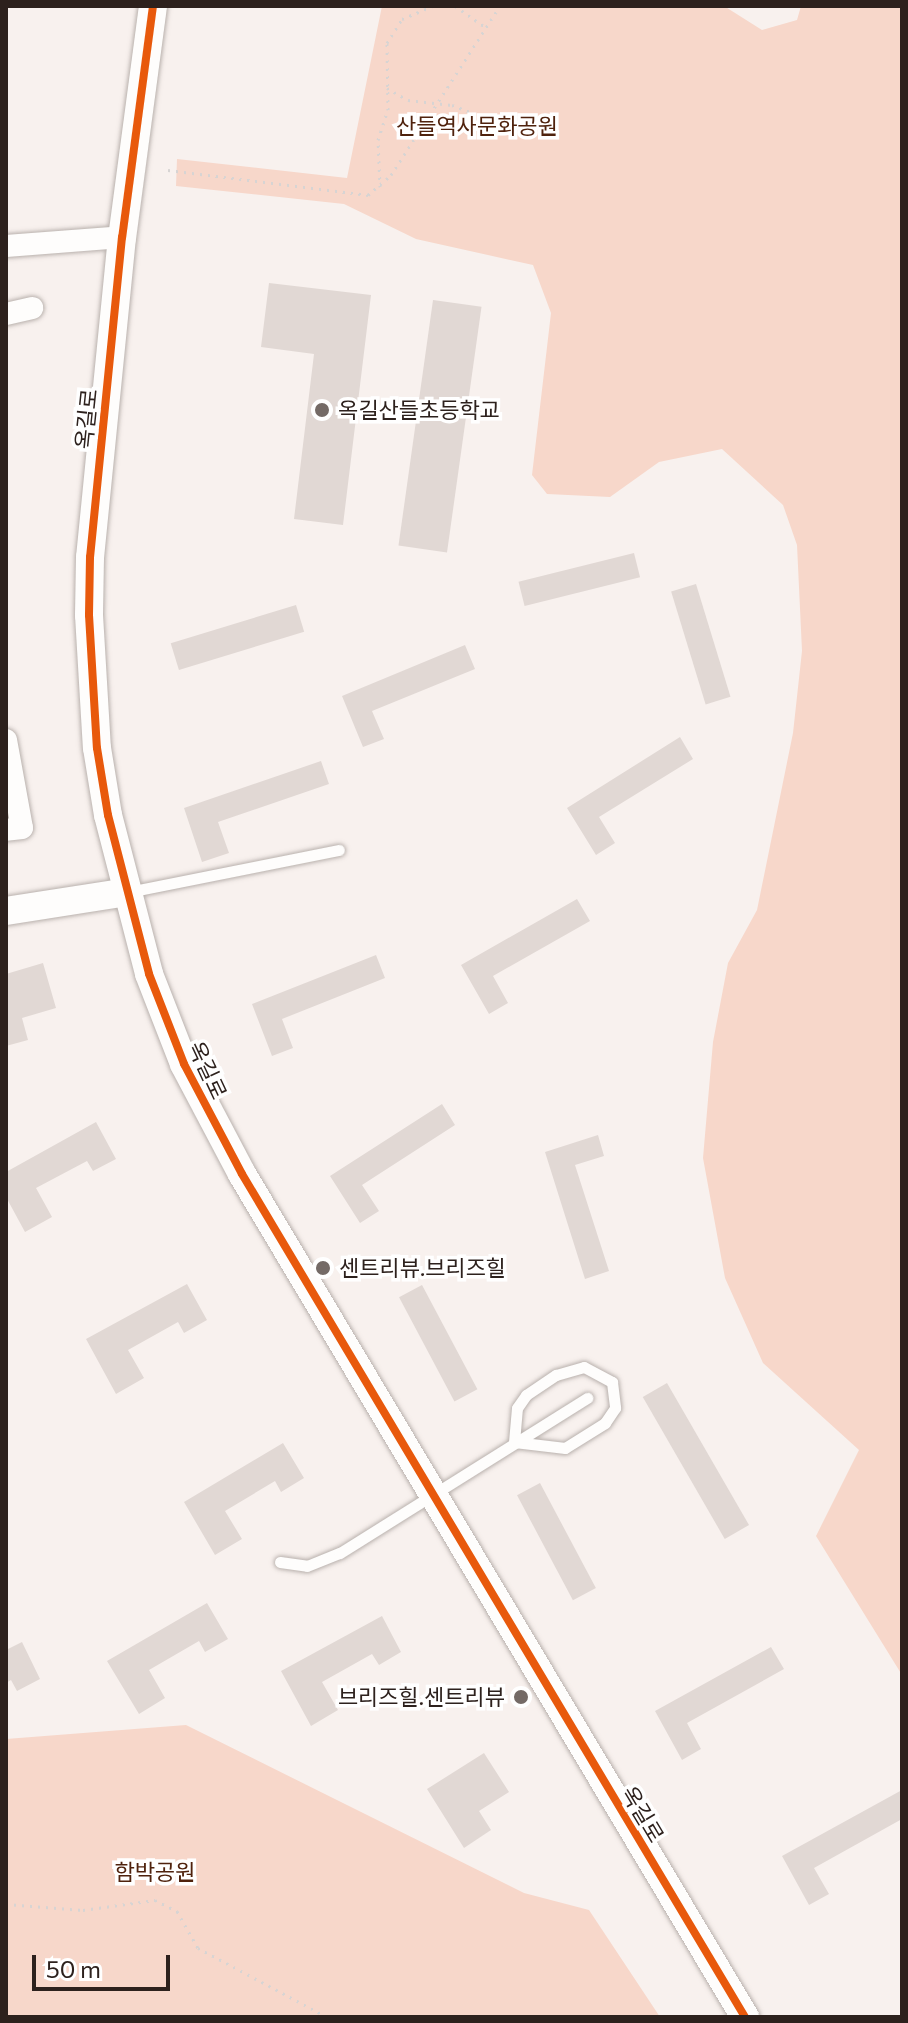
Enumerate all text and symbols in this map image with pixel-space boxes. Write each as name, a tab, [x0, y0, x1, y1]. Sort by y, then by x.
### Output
park label: 산들역사문화공원	[396, 113, 558, 139]
street label: 옥길로	[70, 387, 102, 451]
place label: 옥길산들초등학교	[338, 397, 500, 423]
marker: 옥길산들초등학교	[313, 401, 331, 419]
street label: 옥길로	[183, 1037, 233, 1103]
place label: 센트리뷰.브리즈힐	[339, 1255, 506, 1281]
marker: 센트리뷰.브리즈힐	[314, 1259, 332, 1277]
place label: 브리즈힐.센트리뷰	[338, 1684, 505, 1710]
marker: 브리즈힐.센트리뷰	[512, 1688, 530, 1706]
street label: 옥길로	[616, 1781, 670, 1847]
park label: 함박공원	[115, 1859, 195, 1885]
scale bar	[36, 1939, 174, 1989]
text: 50 m	[46, 1954, 101, 1983]

